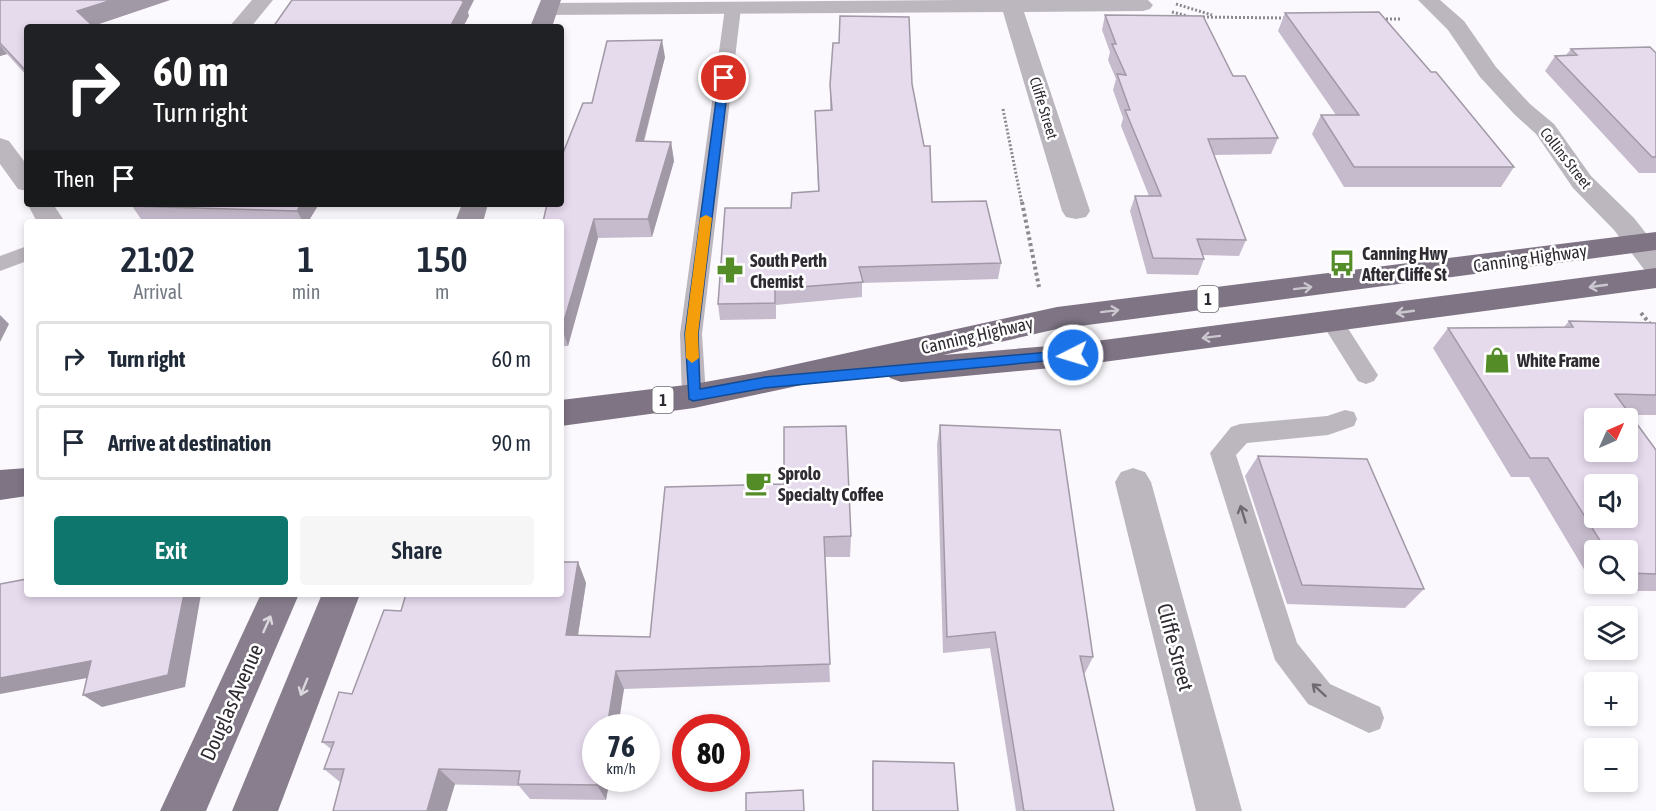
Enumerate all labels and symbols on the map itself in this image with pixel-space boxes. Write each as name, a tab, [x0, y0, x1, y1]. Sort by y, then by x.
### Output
pin	[698, 52, 749, 103]
street label: Cliffe Street	[1027, 75, 1061, 141]
street label: Collins Street	[1537, 124, 1595, 192]
street label: Canning Highway	[1472, 240, 1588, 276]
place label: Canning Hwy After Cliffe St	[1361, 243, 1448, 285]
bus stop icon: Canning Hwy After Cliffe St	[1327, 248, 1357, 278]
place label: South Perth Chemist	[750, 250, 827, 292]
pharmacy icon: South Perth Chemist	[715, 255, 745, 285]
one-way arrow	[1589, 281, 1609, 292]
one-way arrow	[1293, 282, 1313, 293]
road number: 1	[1198, 286, 1218, 312]
one-way arrow	[1099, 306, 1119, 317]
one-way arrow	[1395, 307, 1415, 318]
street label: Canning Highway	[919, 312, 1035, 358]
position arrow	[1041, 323, 1105, 387]
one-way arrow	[1202, 332, 1222, 343]
shop icon: White Frame	[1482, 345, 1512, 375]
place label: White Frame	[1516, 350, 1600, 371]
road number: 1	[652, 387, 674, 413]
north arrow	[1584, 408, 1638, 462]
place label: Sprolo Specialty Coffee	[778, 463, 884, 505]
cafe icon: Sprolo Specialty Coffee	[743, 468, 773, 498]
one-way arrow	[1236, 505, 1247, 524]
street label: Cliffe Street	[1153, 601, 1199, 693]
one-way arrow	[262, 615, 273, 633]
street label: Douglas Avenue	[195, 640, 267, 764]
one-way arrow	[298, 678, 309, 696]
one-way arrow	[1311, 683, 1326, 697]
speed limit sign: 80	[672, 714, 750, 792]

